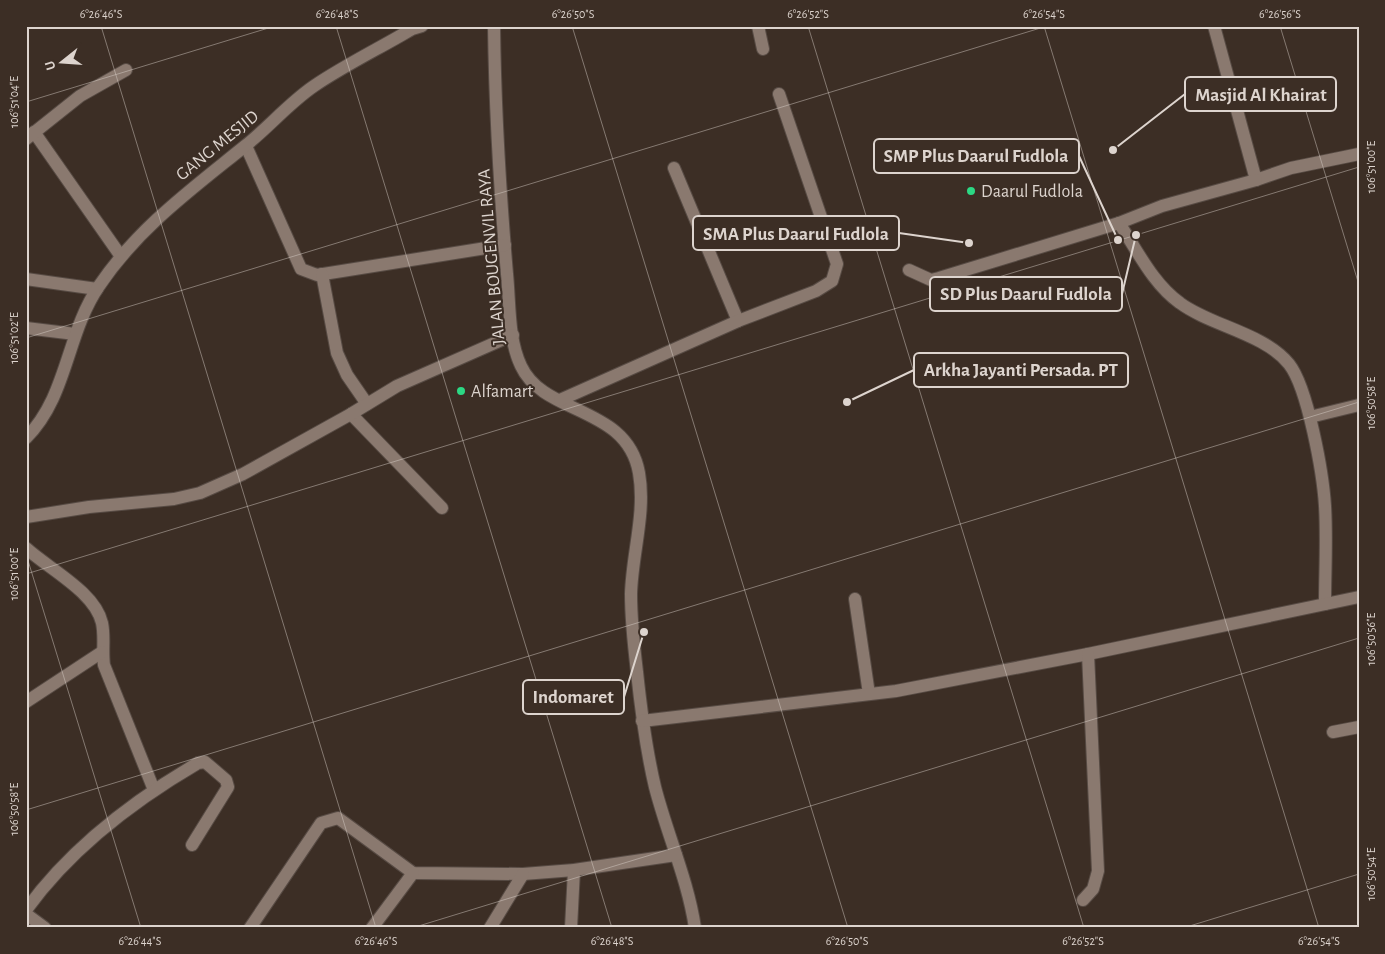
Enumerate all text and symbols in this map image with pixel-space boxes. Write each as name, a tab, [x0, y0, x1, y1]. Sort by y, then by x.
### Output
text: 6°26'46"S	[80, 8, 123, 20]
text: 6°26'48"S	[316, 8, 359, 20]
text: 6°26'50"S	[552, 8, 595, 20]
text: 6°26'52"S	[787, 8, 829, 20]
text: 6°26'54"S	[1023, 8, 1065, 20]
text: 6°26'56"S	[1259, 8, 1301, 20]
north arrow	[38, 38, 88, 88]
text: U	[43, 59, 59, 72]
text: 106°51'04"E	[8, 76, 20, 128]
callout: Masjid Al Khairat	[1185, 77, 1336, 111]
text: Masjid Al Khairat	[1195, 86, 1327, 105]
street label: GANG MESJID	[173, 107, 262, 184]
callout: SMP Plus Daarul Fudlola	[874, 139, 1079, 173]
text: 106°51'00"E	[1365, 141, 1377, 193]
text: SMP Plus Daarul Fudlola	[883, 147, 1069, 166]
street label: JALAN BOUGENVIL RAYA	[475, 167, 509, 346]
place label: Daarul Fudlola	[981, 183, 1083, 201]
marker: Daarul Fudlola	[965, 185, 977, 197]
callout: SMA Plus Daarul Fudlola	[693, 216, 899, 250]
text: SMA Plus Daarul Fudlola	[703, 225, 889, 244]
callout: SD Plus Daarul Fudlola	[930, 277, 1122, 311]
text: SD Plus Daarul Fudlola	[940, 285, 1112, 304]
text: 106°51'02"E	[8, 312, 20, 364]
callout: Arkha Jayanti Persada. PT	[914, 353, 1128, 387]
text: Arkha Jayanti Persada. PT	[924, 361, 1119, 380]
text: 106°50'58"E	[1365, 376, 1377, 429]
place label: Alfamart	[471, 383, 534, 401]
marker: Alfamart	[455, 385, 467, 397]
text: 106°51'00"E	[8, 548, 20, 600]
text: 106°50'56"E	[1365, 612, 1377, 665]
callout: Indomaret	[523, 680, 624, 714]
text: Indomaret	[532, 688, 614, 707]
text: 106°50'58"E	[8, 782, 20, 835]
text: 106°50'54"E	[1365, 847, 1377, 900]
text: 6°26'44"S	[119, 935, 162, 947]
text: 6°26'46"S	[355, 935, 398, 947]
text: 6°26'48"S	[591, 935, 634, 947]
text: 6°26'50"S	[826, 935, 869, 947]
text: 6°26'52"S	[1062, 935, 1104, 947]
text: 6°26'54"S	[1298, 935, 1340, 947]

